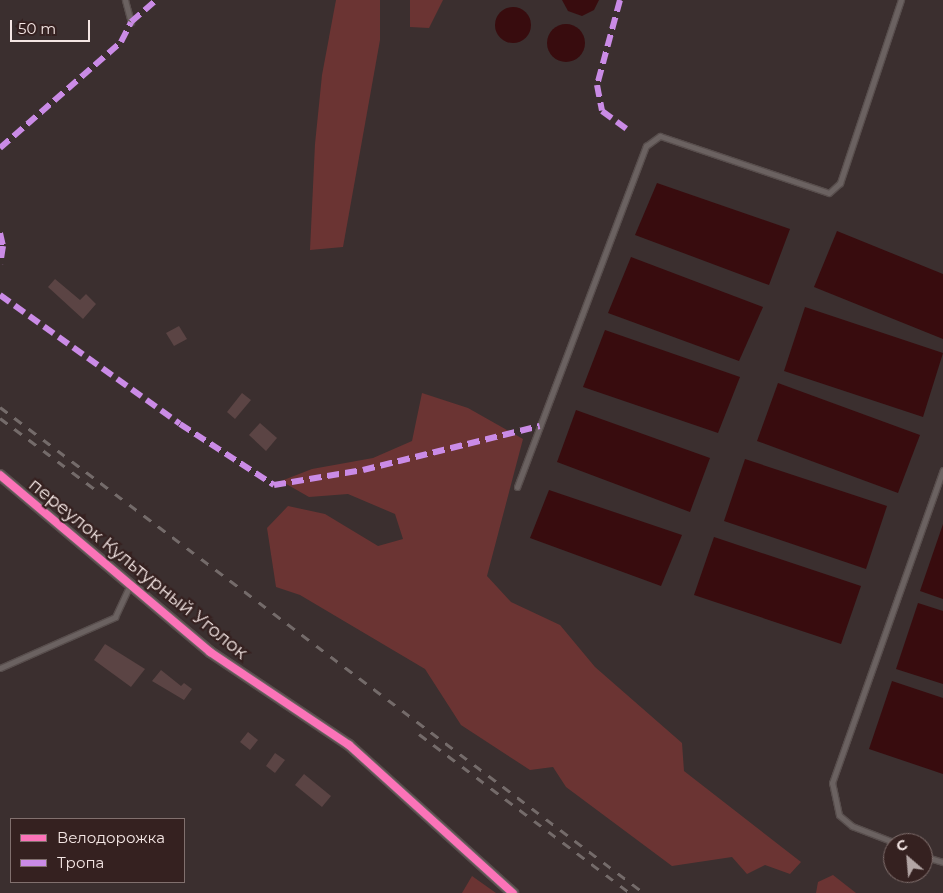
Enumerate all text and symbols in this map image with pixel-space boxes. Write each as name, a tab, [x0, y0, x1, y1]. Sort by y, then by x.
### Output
scale bar	[12, 10, 92, 42]
text: 50 m	[18, 19, 56, 38]
street label: переулок Культурный Уголок	[24, 474, 252, 664]
legend	[10, 818, 185, 883]
text: Велодорожка	[57, 828, 165, 847]
north arrow	[883, 833, 933, 883]
text: С	[893, 835, 910, 856]
text: Тропа	[57, 853, 104, 872]

